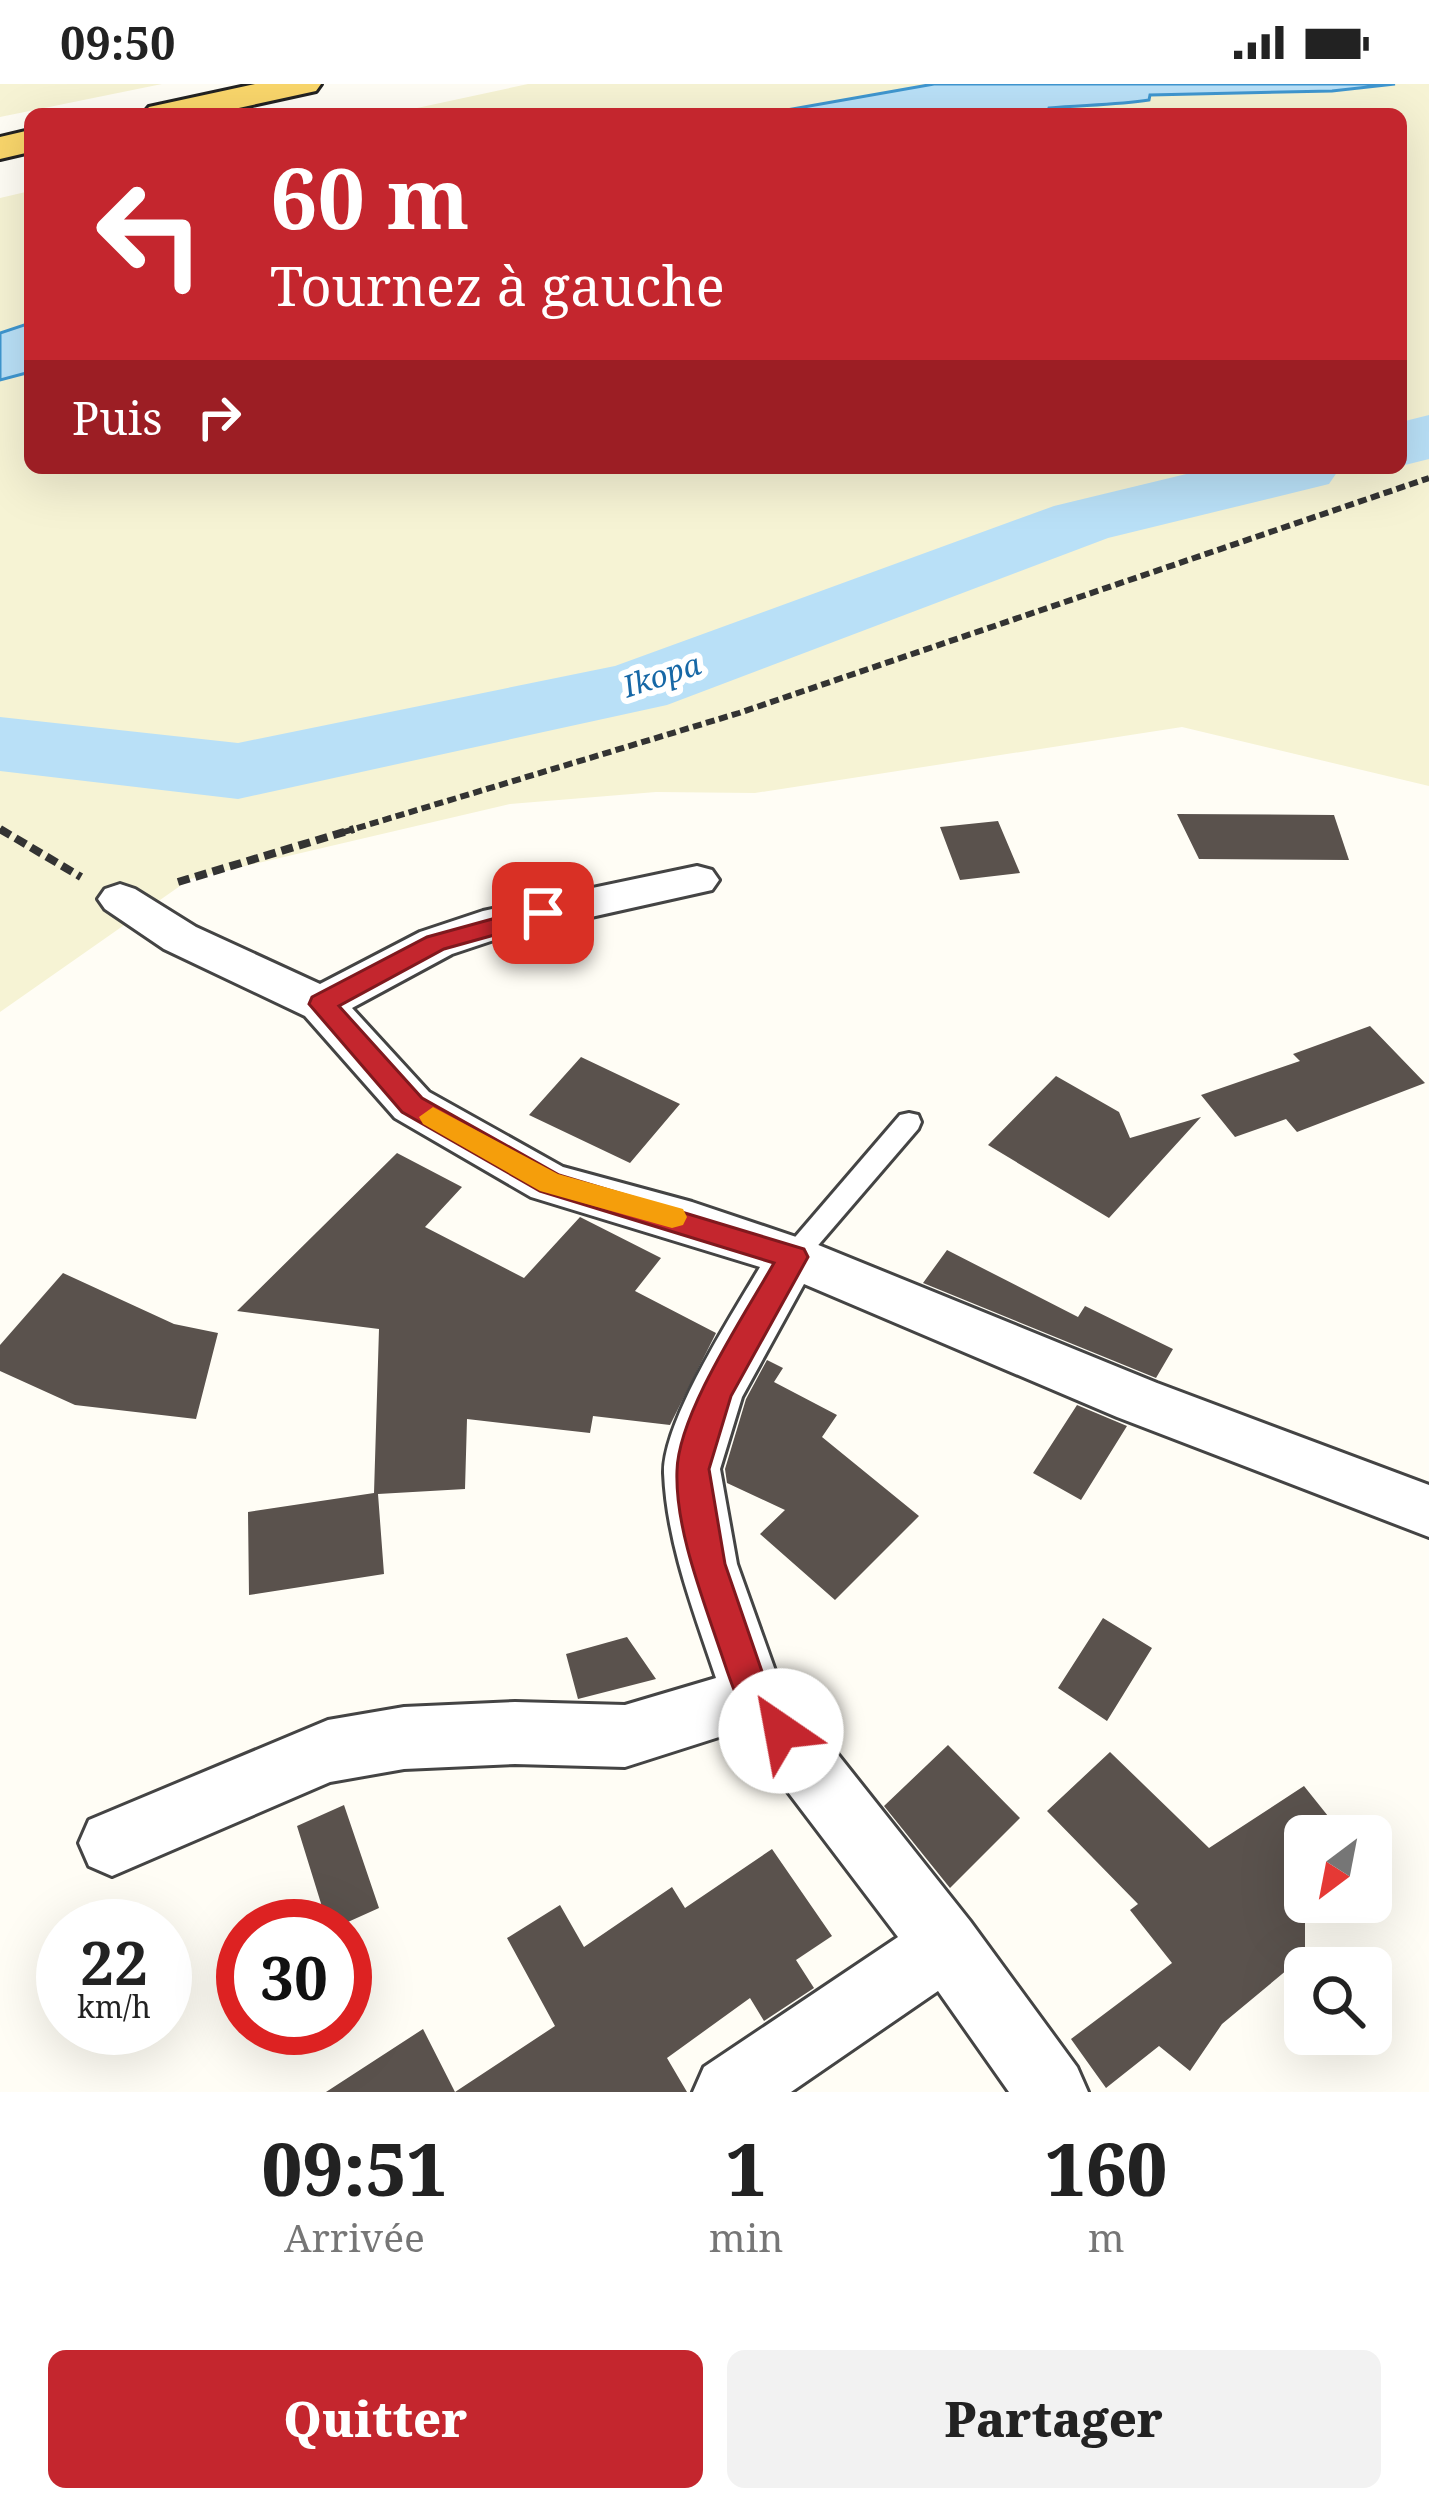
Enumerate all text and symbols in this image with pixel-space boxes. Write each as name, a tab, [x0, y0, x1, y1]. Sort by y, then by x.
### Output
text: 09:50	[60, 12, 175, 73]
text: 60 m	[270, 139, 470, 254]
icon: left	[72, 156, 228, 312]
text: Tournez à gauche	[270, 248, 725, 322]
icon: right	[186, 384, 252, 450]
text: Puis	[72, 387, 162, 448]
water label: Ikopa	[616, 643, 706, 707]
pin	[492, 862, 594, 964]
icon: arrive	[510, 880, 576, 946]
position arrow	[718, 1668, 844, 1794]
north arrow	[1284, 1815, 1392, 1923]
map controls	[1284, 1815, 1392, 2055]
speed limit sign: 30	[216, 1899, 372, 2055]
text: 22	[80, 1921, 148, 2003]
button: search	[1284, 1947, 1392, 2055]
text: km/h	[77, 1986, 151, 2027]
text: 09:51	[262, 2119, 447, 2217]
text: 1	[726, 2119, 767, 2217]
text: 160	[1045, 2119, 1167, 2217]
text: Arrivée	[284, 2210, 425, 2263]
text: min	[709, 2210, 783, 2263]
text: m	[1088, 2210, 1125, 2263]
button: Quitter	[48, 2350, 703, 2488]
button: Partager	[727, 2350, 1381, 2488]

